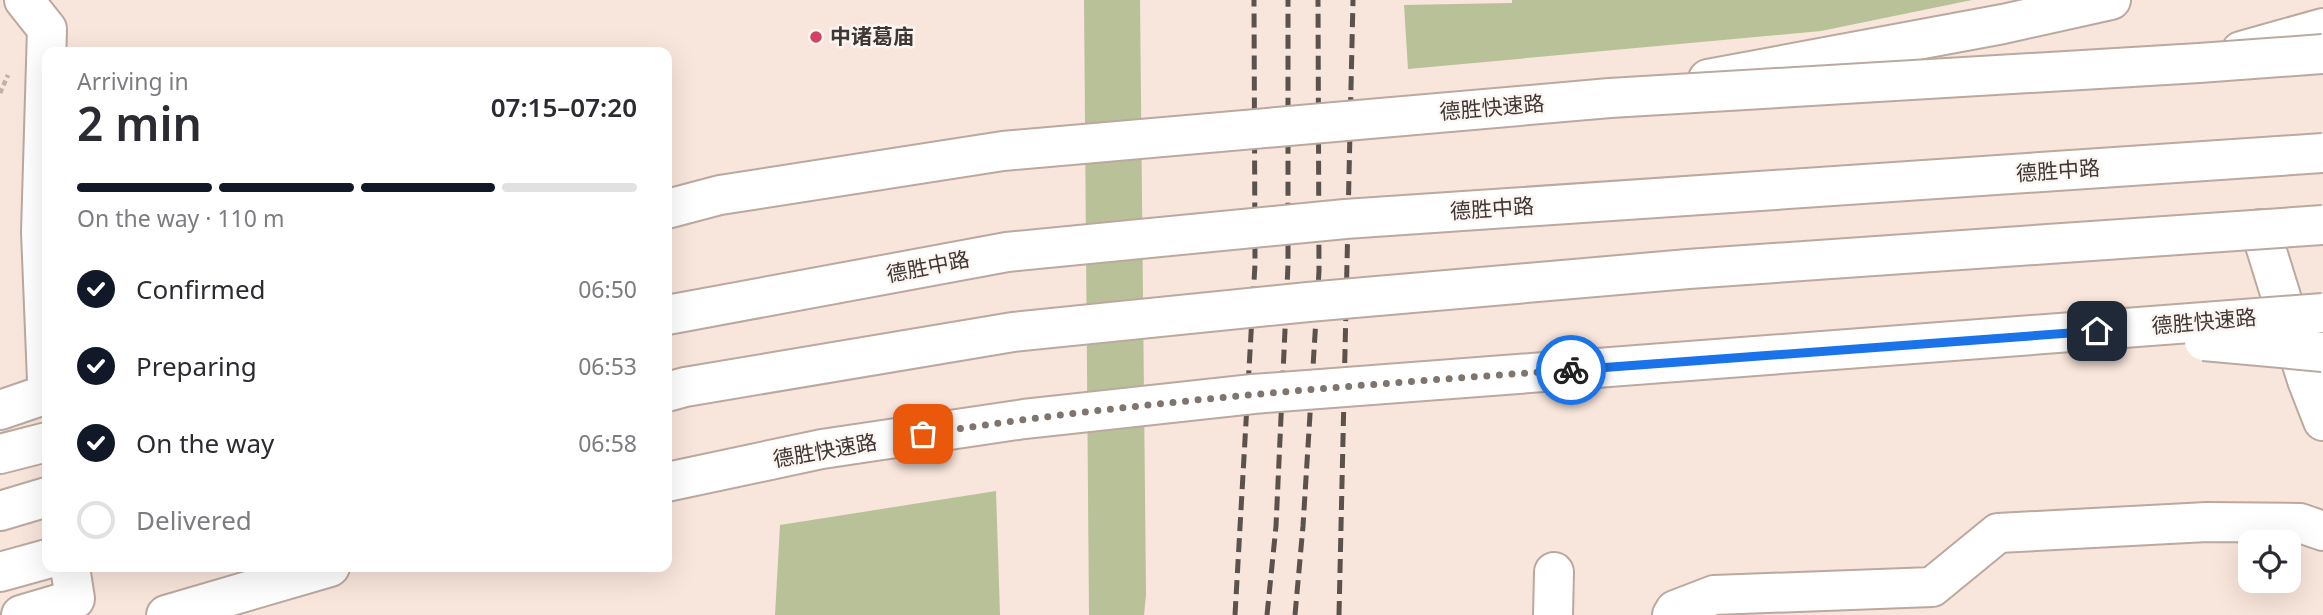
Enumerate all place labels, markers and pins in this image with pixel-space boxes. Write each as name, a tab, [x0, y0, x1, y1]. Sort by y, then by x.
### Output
place label: 中诸葛庙	[830, 22, 914, 50]
marker: 中诸葛庙	[808, 29, 824, 45]
pin	[2067, 301, 2127, 361]
pin	[893, 404, 953, 464]

